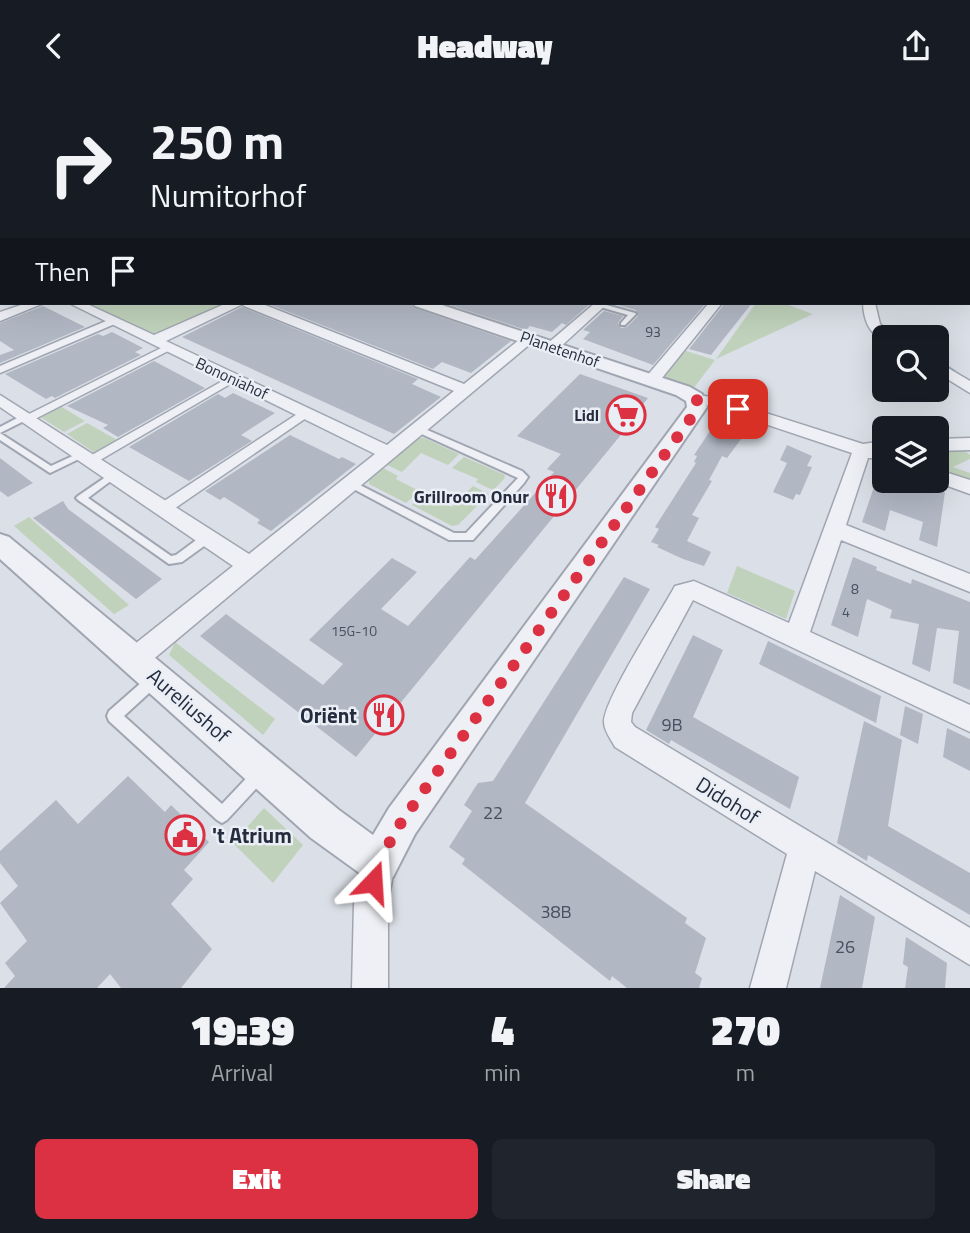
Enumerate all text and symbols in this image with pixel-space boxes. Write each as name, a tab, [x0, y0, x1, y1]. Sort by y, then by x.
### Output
text: Headway	[418, 22, 552, 70]
icon: back	[35, 27, 73, 65]
icon: share	[897, 27, 935, 65]
text: 250 m	[150, 103, 284, 178]
icon: right	[35, 119, 126, 210]
text: Numitorhof	[150, 171, 306, 219]
text: Then	[35, 252, 90, 291]
icon: arrive	[104, 252, 142, 290]
house number: 93	[645, 321, 661, 342]
street label: Planetenhof	[517, 324, 604, 374]
map controls	[872, 325, 949, 493]
button: search	[872, 325, 949, 402]
street label: Bononiahof	[192, 351, 273, 406]
pin	[708, 379, 768, 439]
icon: arrive	[719, 390, 757, 428]
supermarket icon: Lidl	[605, 394, 647, 436]
place label: Lidl	[574, 403, 599, 427]
button: layers	[872, 416, 949, 493]
restaurant icon: Grillroom Onur	[535, 475, 577, 517]
place label: Grillroom Onur	[414, 483, 529, 510]
house number: 8	[851, 578, 859, 599]
house number: 4	[842, 601, 850, 622]
house number: 15G-10	[331, 620, 377, 641]
street label: Aureliushof	[140, 660, 238, 750]
restaurant icon: Oriënt	[363, 694, 405, 736]
place label: Oriënt	[300, 699, 357, 731]
house number: 9B	[661, 711, 683, 738]
street label: Didohof	[690, 768, 766, 832]
house number: 22	[483, 799, 503, 826]
public building icon: 't Atrium	[164, 814, 206, 856]
place label: 't Atrium	[212, 819, 292, 851]
position arrow	[336, 845, 410, 919]
house number: 38B	[540, 898, 572, 925]
house number: 26	[835, 933, 855, 960]
text: 19:39	[190, 997, 294, 1061]
text: 4	[491, 997, 514, 1061]
text: 270	[711, 997, 780, 1061]
text: Arrival	[211, 1055, 273, 1090]
text: min	[484, 1055, 521, 1090]
text: m	[736, 1055, 755, 1090]
button: Exit	[35, 1139, 478, 1219]
button: Share	[492, 1139, 935, 1219]

